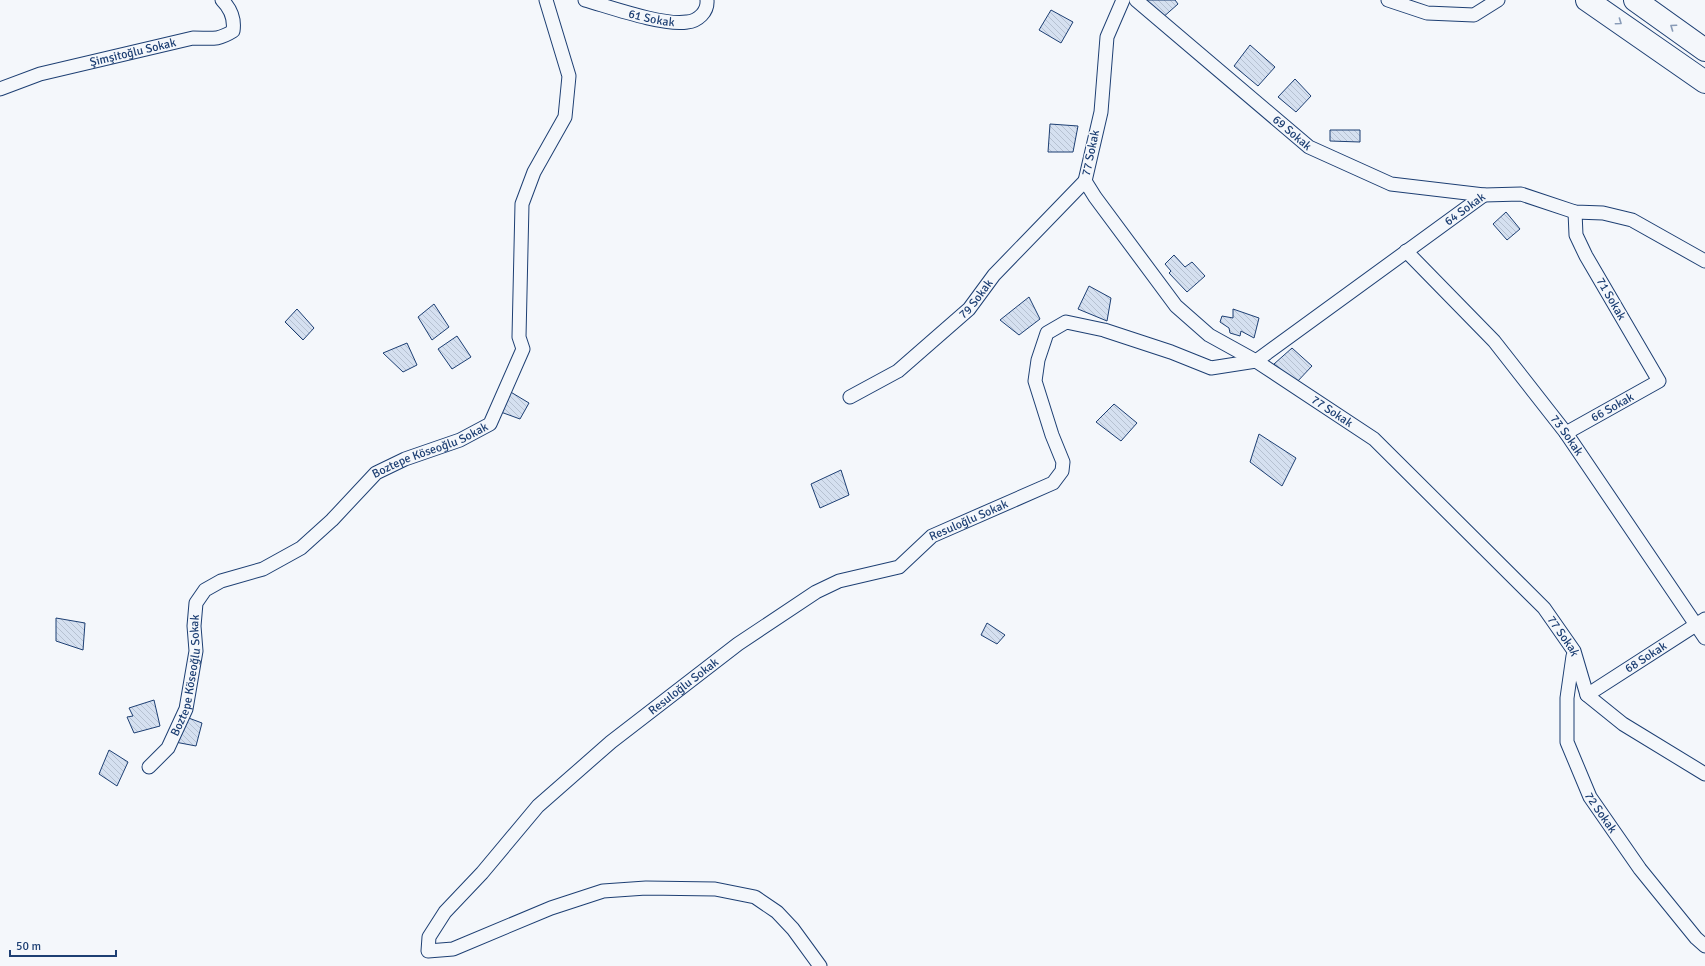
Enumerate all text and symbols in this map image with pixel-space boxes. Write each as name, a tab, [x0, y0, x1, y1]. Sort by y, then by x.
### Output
street label: 61 Sokak	[627, 6, 675, 30]
one-way arrow	[1615, 17, 1622, 25]
one-way arrow	[1670, 24, 1677, 32]
street label: Şimşitoğlu Sokak	[88, 35, 177, 70]
street label: 69 Sokak	[1270, 112, 1315, 154]
street label: 77 Sokak	[1079, 129, 1103, 177]
street label: 64 Sokak	[1442, 189, 1488, 229]
street label: 71 Sokak	[1593, 275, 1629, 323]
street label: 79 Sokak	[956, 276, 996, 322]
street label: 66 Sokak	[1588, 389, 1636, 425]
street label: 77 Sokak	[1309, 392, 1356, 430]
street label: 73 Sokak	[1547, 412, 1587, 458]
street label: Boztepe Köseoğlu Sokak	[370, 419, 491, 481]
street label: Resuloğlu Sokak	[927, 496, 1010, 544]
street label: 77 Sokak	[1544, 613, 1583, 658]
street label: Boztepe Köseoğlu Sokak	[167, 614, 204, 739]
street label: 68 Sokak	[1622, 638, 1670, 676]
street label: Resuloğlu Sokak	[645, 654, 721, 718]
street label: 72 Sokak	[1581, 790, 1620, 836]
scale bar	[10, 932, 116, 958]
text: 50 m	[16, 939, 41, 954]

